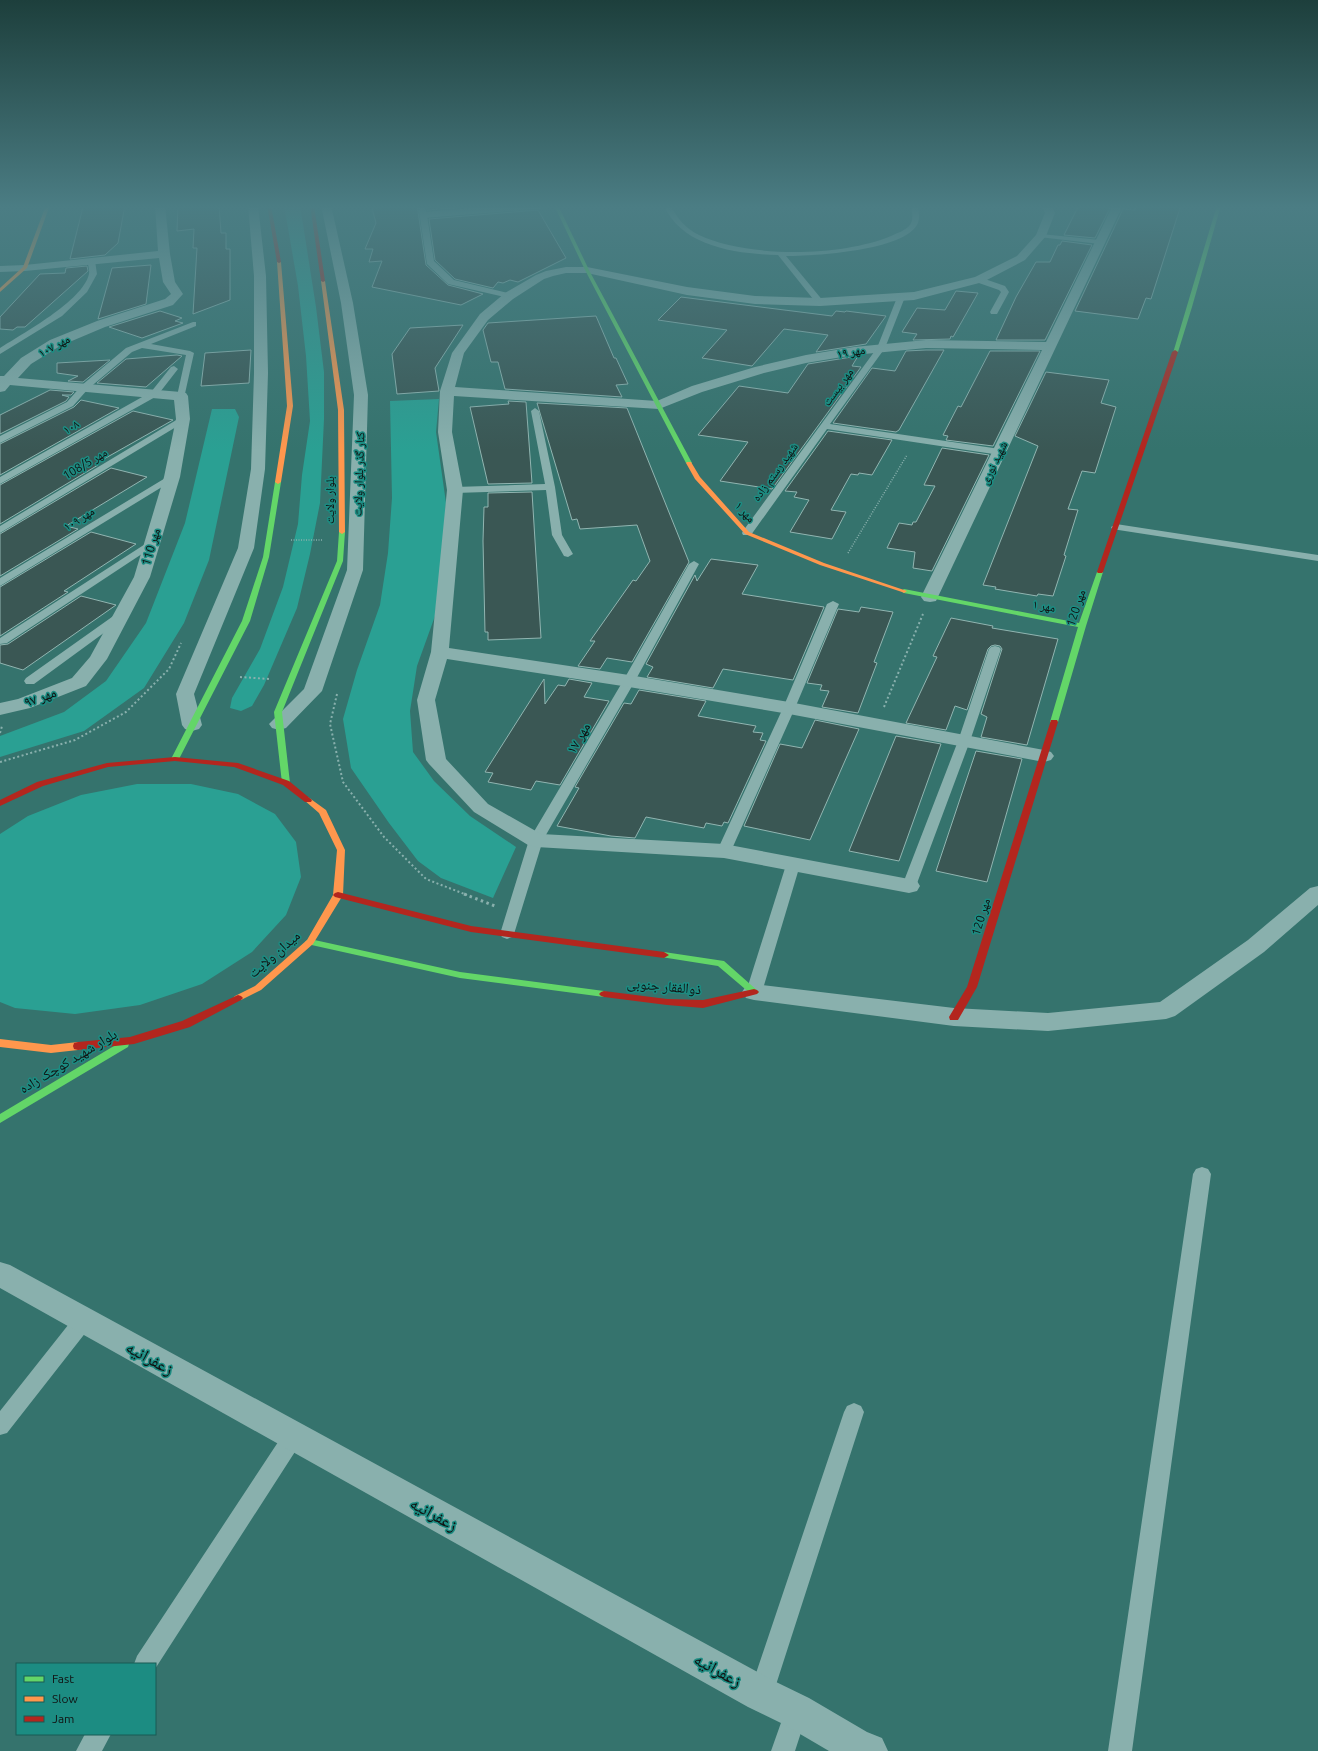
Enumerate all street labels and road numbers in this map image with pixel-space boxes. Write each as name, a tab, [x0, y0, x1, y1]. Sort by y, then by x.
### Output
street label: مهر ۱۰۷	[36, 332, 72, 360]
street label: مهر ۱۹	[836, 343, 866, 361]
street label: مهر بیست	[820, 365, 857, 409]
street label: ۱۰۸	[60, 417, 82, 436]
street label: کنار گذر بلوار ولایت	[351, 431, 368, 517]
street label: شهید نوری	[978, 439, 1011, 487]
street label: شهید رستم زاده	[749, 440, 802, 504]
street label: مهر 108/5	[60, 445, 110, 483]
street label: بلوار ولایت	[323, 476, 337, 524]
street label: مهر ۱	[732, 499, 758, 525]
street label: مهر ۱۰۹	[61, 504, 97, 534]
street label: مهر 110	[139, 527, 163, 567]
street label: مهر 120	[1063, 588, 1089, 628]
street label: مهر ۱	[1031, 597, 1057, 615]
street label: مهر ۹۷	[22, 684, 59, 711]
street label: مهر ۱۷	[563, 720, 594, 757]
street label: مهر 120	[969, 897, 993, 937]
street label: میدان ولایت	[245, 927, 304, 981]
street label: ذوالفقار جنوبی	[626, 975, 702, 998]
street label: بلوار شهید کوچک زاده	[16, 1026, 120, 1097]
street label: زعفرانیه	[123, 1337, 177, 1379]
street label: زعفرانیه	[407, 1493, 461, 1535]
street label: زعفرانیه	[691, 1649, 745, 1691]

